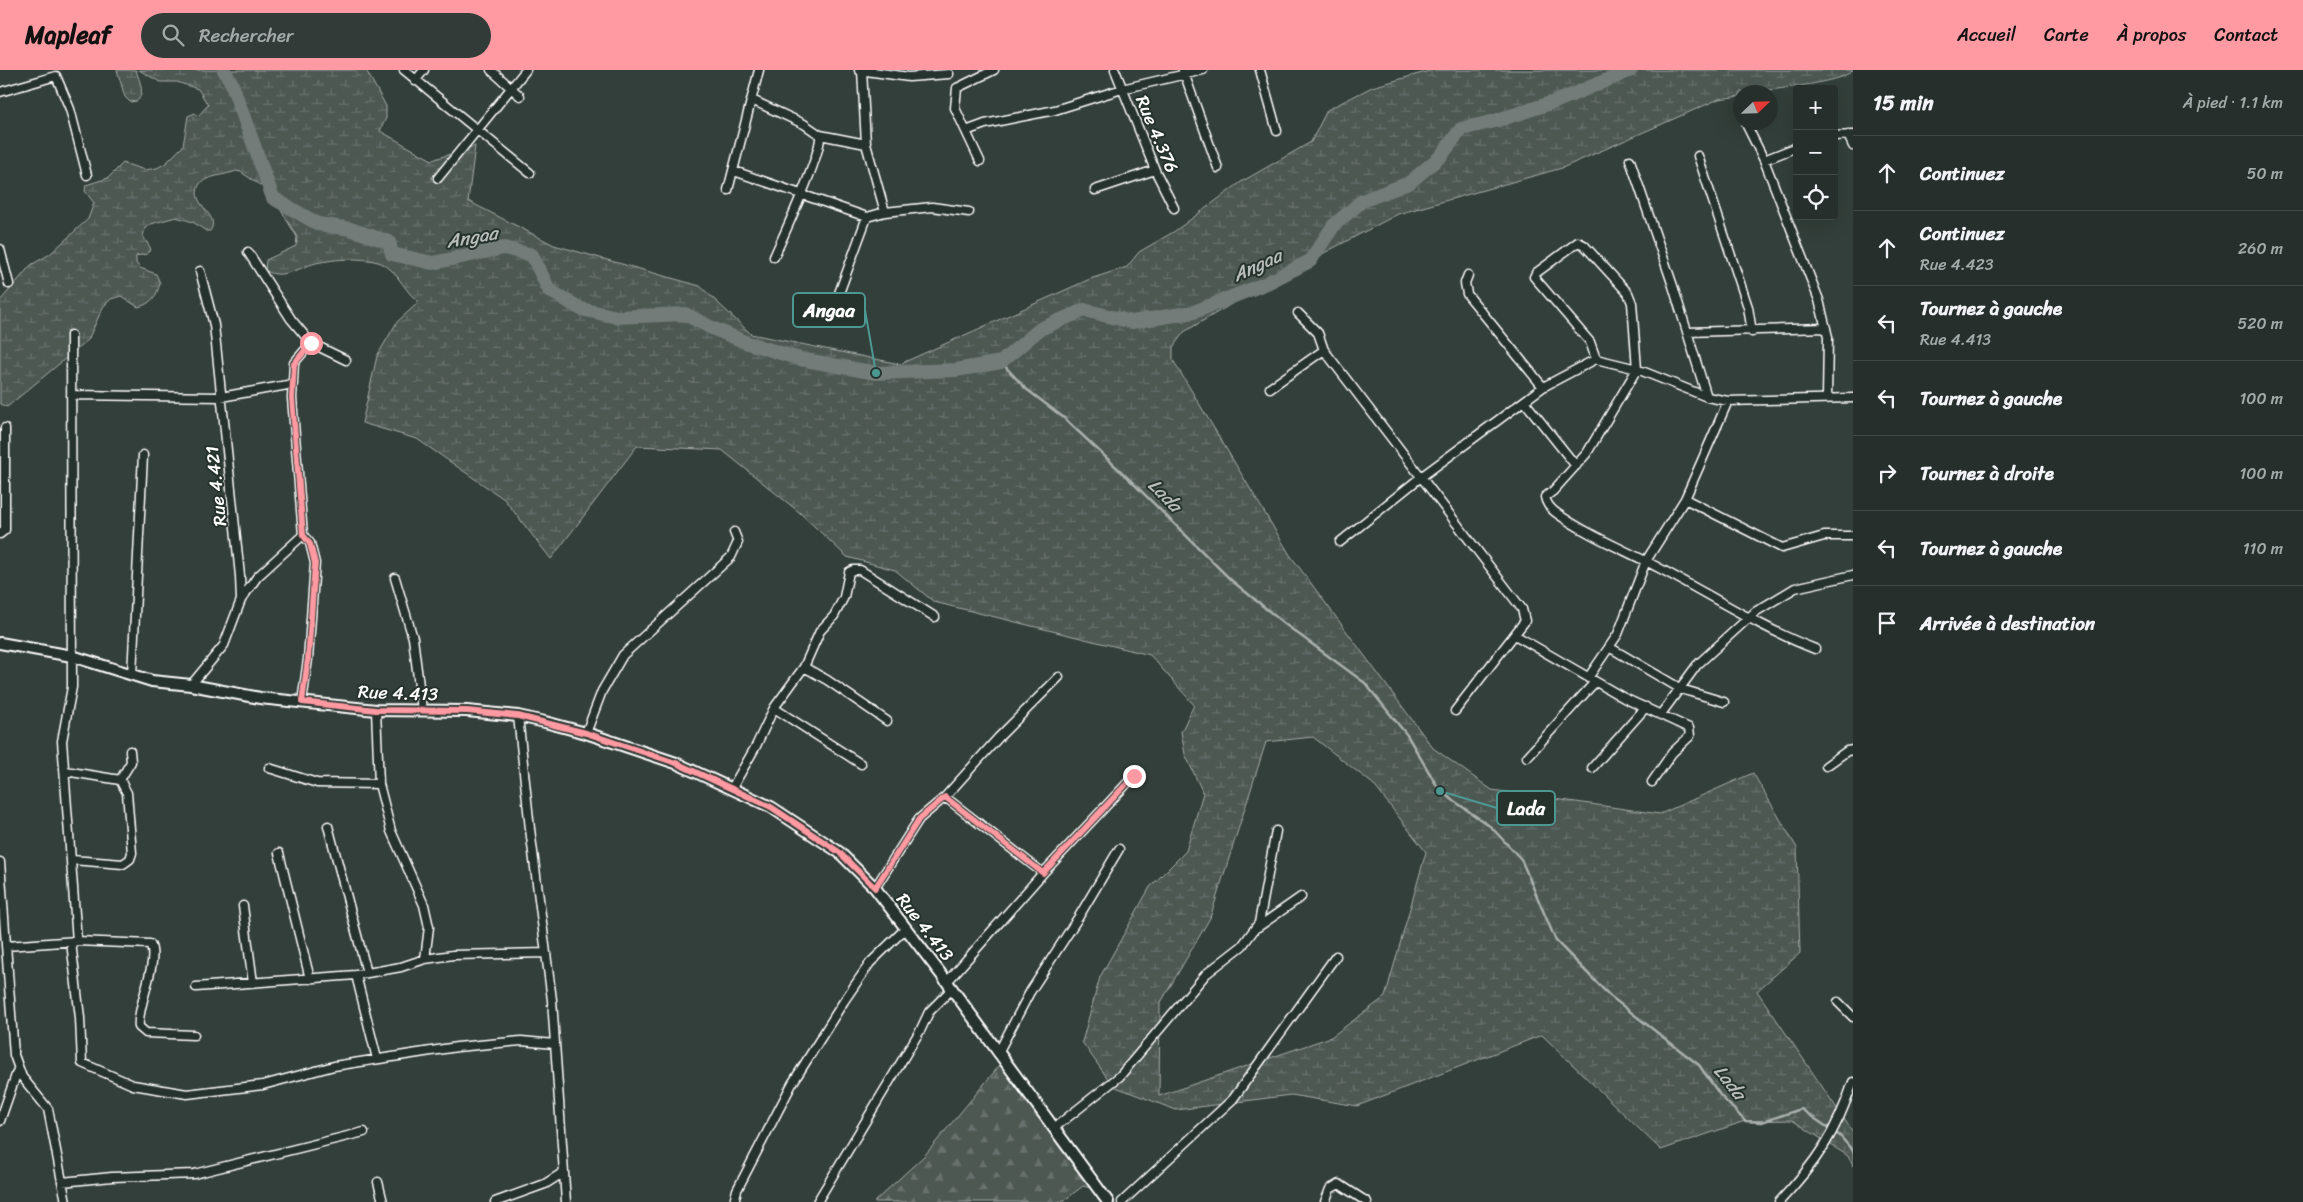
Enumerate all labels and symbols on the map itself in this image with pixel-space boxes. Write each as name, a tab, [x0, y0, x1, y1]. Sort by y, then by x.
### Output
north arrow	[1733, 85, 1778, 130]
street label: Rue 4.376	[1126, 90, 1188, 178]
water label: Angaa	[443, 216, 503, 258]
water label: Angaa	[1226, 238, 1289, 291]
callout: Angaa	[793, 293, 865, 327]
text: Angaa	[802, 294, 855, 327]
route start	[300, 332, 323, 355]
street label: Rue 4.421	[196, 444, 236, 528]
water label: Lada	[1140, 470, 1192, 522]
street label: Rue 4.413	[357, 676, 439, 710]
route end	[1123, 765, 1146, 788]
callout: Lada	[1497, 791, 1555, 825]
text: Lada	[1507, 792, 1545, 825]
street label: Rue 4.413	[888, 886, 962, 968]
water label: Lada	[1705, 1057, 1756, 1109]

